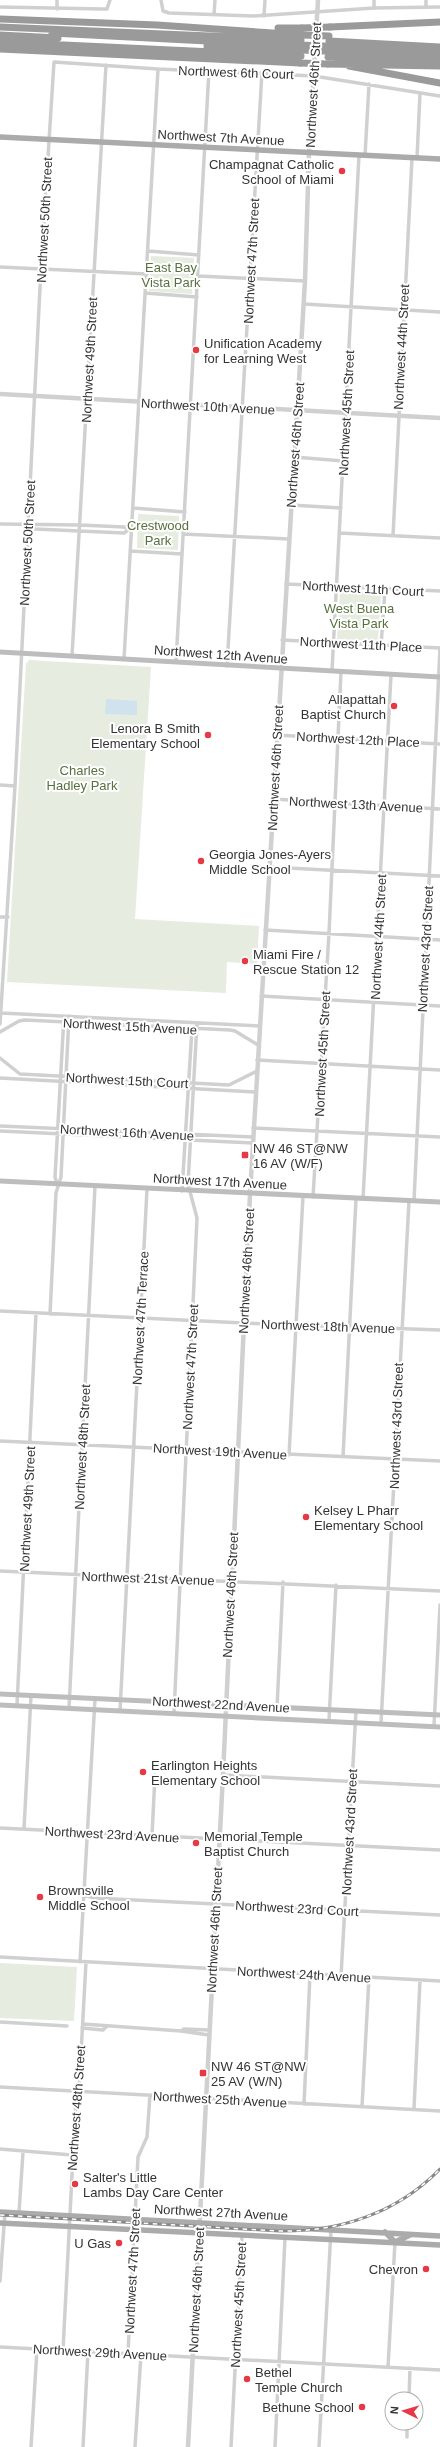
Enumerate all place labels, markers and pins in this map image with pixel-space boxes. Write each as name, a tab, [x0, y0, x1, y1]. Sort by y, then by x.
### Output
place label: Champagnat Catholic School of Miami	[209, 157, 334, 187]
marker: Champagnat Catholic School of Miami	[337, 166, 347, 176]
place label: Unification Academy for Learning West	[204, 336, 322, 366]
marker: Unification Academy for Learning West	[191, 345, 201, 355]
place label: Allapattah Baptist Church	[301, 692, 386, 722]
marker: Allapattah Baptist Church	[389, 701, 399, 711]
place label: Lenora B Smith Elementary School	[91, 721, 200, 751]
marker: Lenora B Smith Elementary School	[203, 730, 213, 740]
place label: Georgia Jones-Ayers Middle School	[209, 847, 331, 877]
marker: Georgia Jones-Ayers Middle School	[196, 856, 206, 866]
place label: Miami Fire / Rescue Station 12	[253, 947, 359, 977]
marker: Miami Fire / Rescue Station 12	[240, 956, 250, 966]
place label: NW 46 ST@NW 16 AV (W/F)	[253, 1141, 349, 1171]
marker: NW 46 ST@NW 16 AV (W/F)	[240, 1150, 250, 1160]
place label: Kelsey L Pharr Elementary School	[314, 1503, 423, 1533]
marker: Kelsey L Pharr Elementary School	[301, 1512, 311, 1522]
place label: Earlington Heights Elementary School	[151, 1758, 260, 1788]
marker: Earlington Heights Elementary School	[138, 1767, 148, 1777]
place label: Memorial Temple Baptist Church	[204, 1829, 303, 1859]
marker: Memorial Temple Baptist Church	[191, 1838, 201, 1848]
place label: Brownsville Middle School	[48, 1883, 130, 1913]
marker: Brownsville Middle School	[35, 1892, 45, 1902]
place label: NW 46 ST@NW 25 AV (W/N)	[211, 2059, 307, 2089]
marker: NW 46 ST@NW 25 AV (W/N)	[198, 2068, 208, 2078]
place label: Salter's Little Lambs Day Care Center	[83, 2170, 224, 2200]
marker: Salter's Little Lambs Day Care Center	[70, 2179, 80, 2189]
place label: U Gas	[74, 2236, 111, 2251]
marker: U Gas	[114, 2238, 124, 2248]
place label: Chevron	[369, 2262, 418, 2277]
marker: Chevron	[421, 2264, 431, 2274]
place label: Bethel Temple Church	[255, 2365, 342, 2395]
marker: Bethel Temple Church	[242, 2374, 252, 2384]
place label: Bethune School	[262, 2400, 354, 2415]
marker: Bethune School	[357, 2402, 367, 2412]

